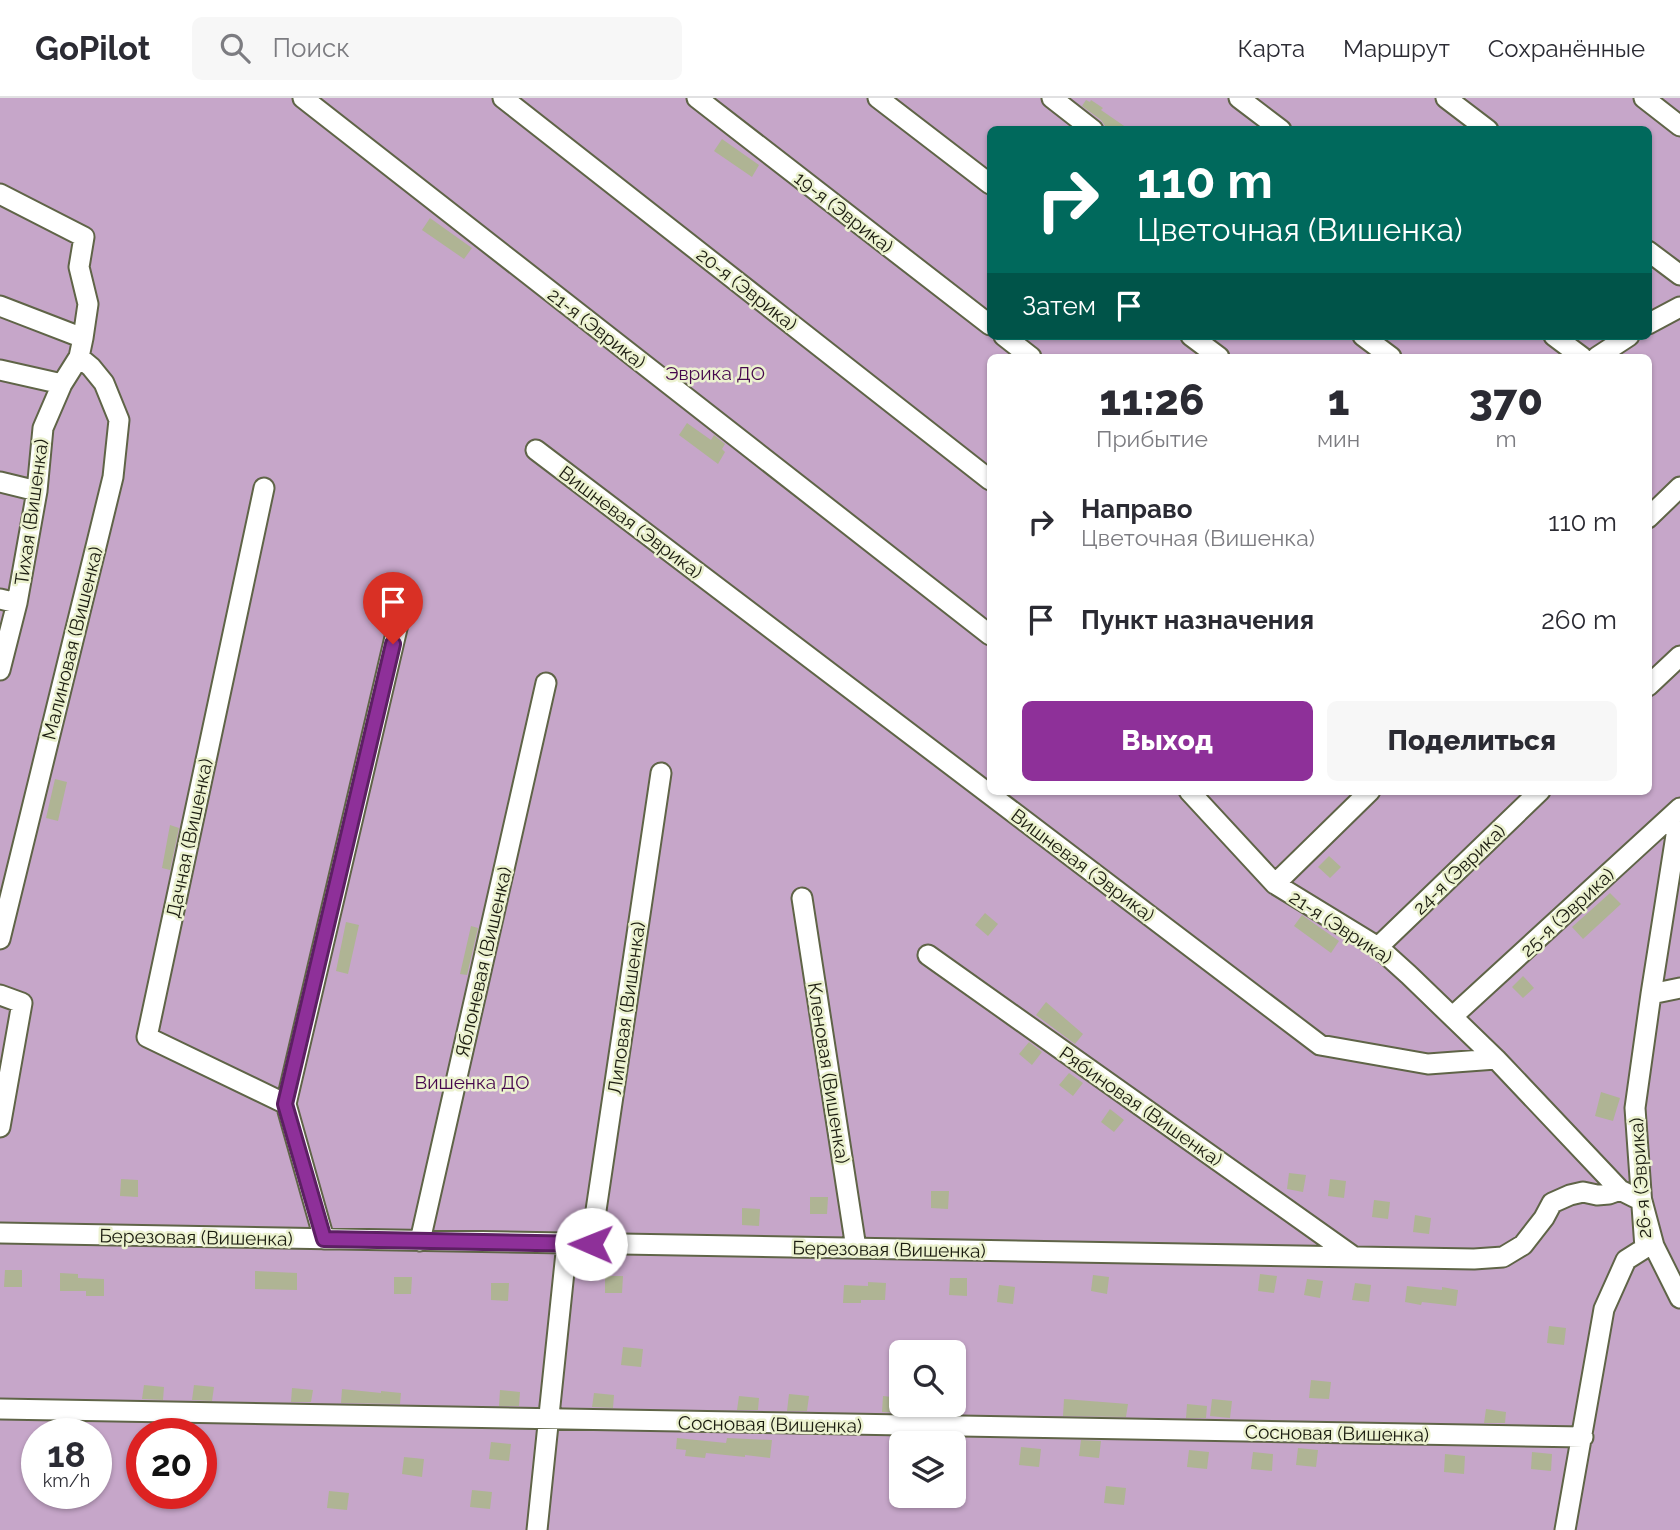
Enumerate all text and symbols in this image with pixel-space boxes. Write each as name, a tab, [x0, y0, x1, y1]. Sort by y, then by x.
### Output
search box	[192, 17, 682, 80]
text: GoPilot	[35, 29, 150, 68]
icon: search	[216, 29, 254, 67]
text: Поиск	[272, 33, 350, 63]
text: Карта	[1237, 34, 1305, 63]
text: Маршрут	[1343, 34, 1450, 63]
text: Сохранённые	[1488, 34, 1645, 63]
text: 110 m	[1137, 152, 1273, 209]
icon: right	[1022, 154, 1113, 245]
street label: 19-я (Эврика)	[790, 167, 898, 257]
text: Цветочная (Вишенка)	[1137, 211, 1463, 248]
street label: 20-я (Эврика)	[692, 243, 802, 335]
street label: 21-я (Эврика)	[544, 283, 650, 373]
icon: arrive	[1110, 287, 1148, 325]
text: Затем	[1022, 291, 1096, 321]
park label: Эврика ДО	[665, 362, 765, 384]
text: 11:26	[1100, 376, 1204, 425]
text: 1	[1328, 376, 1349, 425]
text: 370	[1469, 376, 1543, 425]
text: Прибытие	[1096, 425, 1208, 452]
text: мин	[1317, 425, 1360, 452]
text: m	[1495, 425, 1517, 452]
street label: Тихая (Вишенка)	[10, 437, 52, 587]
street label: Вишневая (Эврика)	[555, 461, 707, 583]
text: Направо	[1081, 494, 1192, 524]
icon: right	[1022, 503, 1060, 541]
text: 110 m	[1548, 507, 1617, 537]
text: Цветочная (Вишенка)	[1081, 524, 1315, 551]
street label: Малиновая (Вишенка)	[37, 544, 107, 742]
pin	[363, 572, 423, 644]
icon: arrive	[374, 583, 412, 621]
icon: arrive	[1022, 601, 1060, 639]
text: Пункт назначения	[1081, 605, 1314, 635]
text: 260 m	[1541, 605, 1617, 635]
button: Выход	[1022, 701, 1313, 781]
button: Поделиться	[1327, 701, 1617, 781]
street label: Дачная (Вишенка)	[161, 756, 217, 920]
street label: Вишневая (Эврика)	[1007, 804, 1159, 926]
street label: 24-я (Эврика)	[1408, 819, 1510, 919]
street label: 25-я (Эврика)	[1516, 863, 1618, 961]
street label: Яблоневая (Вишенка)	[450, 865, 516, 1059]
street label: 21-я (Эврика)	[1286, 886, 1396, 968]
street label: Липовая (Вишенка)	[603, 920, 649, 1096]
street label: Кленовая (Вишенка)	[804, 981, 854, 1165]
street label: Рябиновая (Вишенка)	[1055, 1041, 1227, 1171]
park label: Вишенка ДО	[415, 1071, 529, 1093]
street label: 26-я (Эврика)	[1625, 1117, 1655, 1239]
position arrow	[554, 1207, 628, 1281]
street label: Березовая (Вишенка)	[99, 1224, 293, 1250]
street label: Березовая (Вишенка)	[792, 1236, 986, 1262]
map controls	[889, 1340, 966, 1508]
button: search	[889, 1340, 966, 1417]
street label: Сосновая (Вишенка)	[678, 1411, 862, 1437]
speed limit sign: 20	[126, 1418, 217, 1509]
street label: Сосновая (Вишенка)	[1245, 1420, 1429, 1446]
button: layers	[889, 1431, 966, 1508]
text: 18	[47, 1434, 86, 1475]
text: km/h	[43, 1470, 90, 1491]

